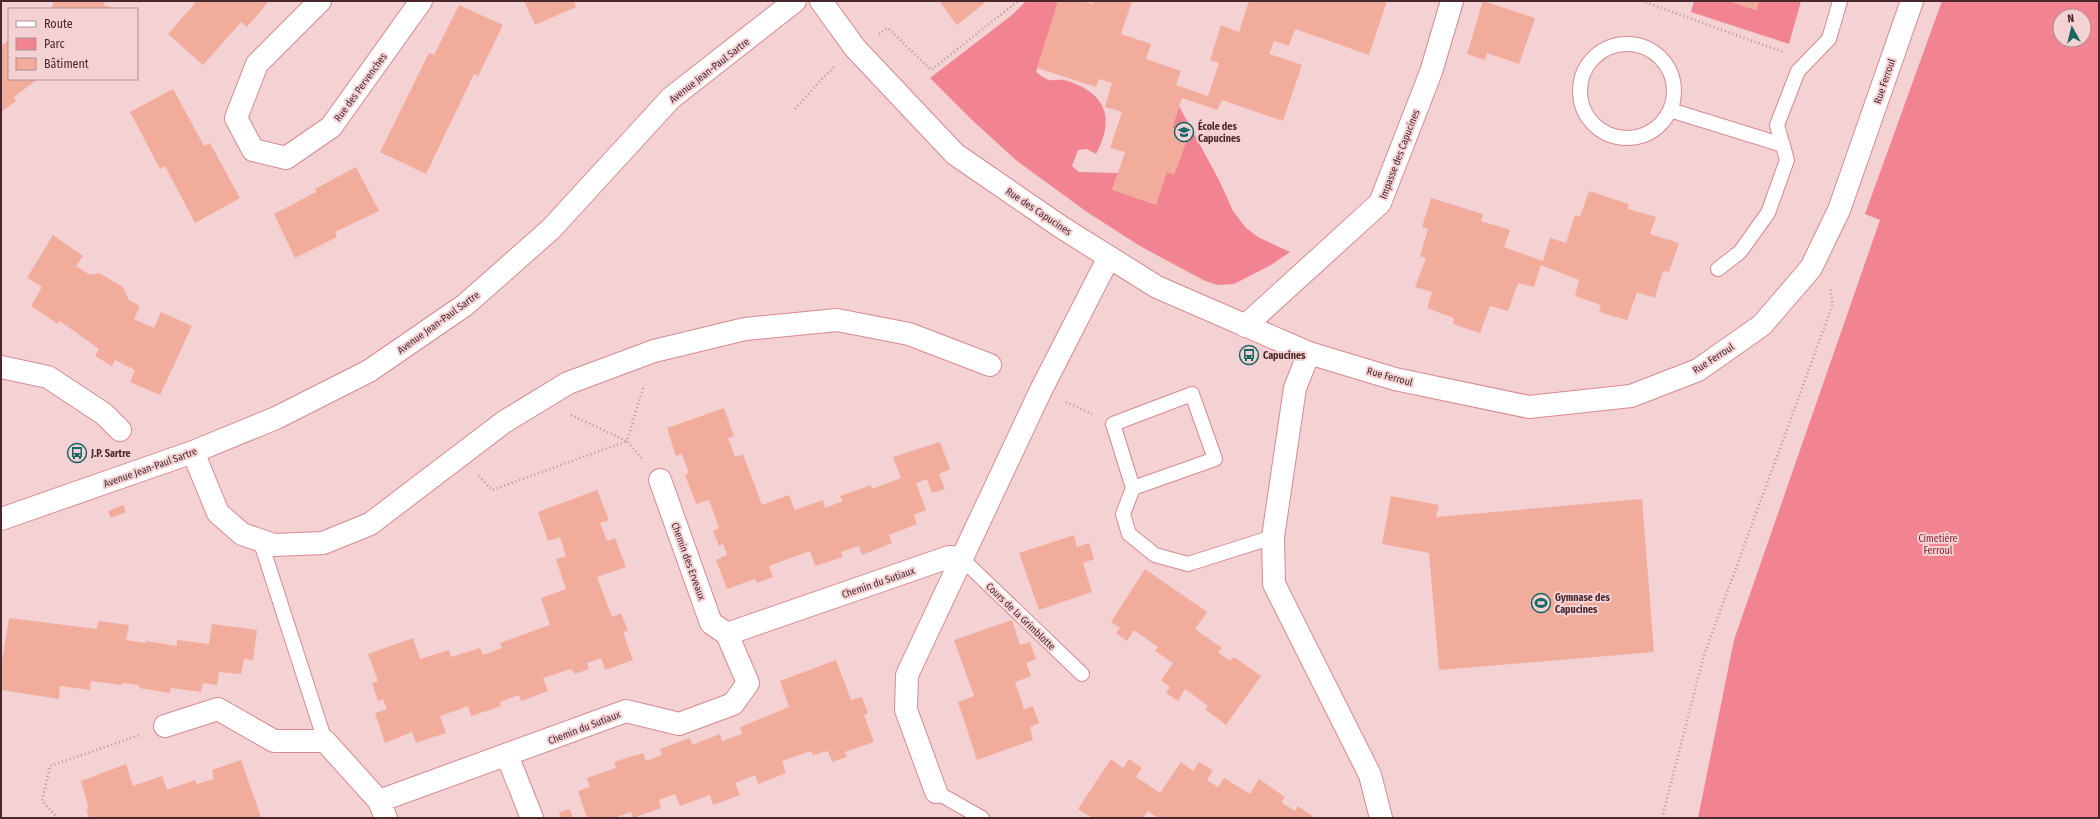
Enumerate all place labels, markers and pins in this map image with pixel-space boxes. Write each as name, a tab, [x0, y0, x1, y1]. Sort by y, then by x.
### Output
place label: École des Capucines	[1198, 119, 1241, 145]
school or university icon: École des Capucines	[1173, 121, 1195, 143]
bus stop icon: Capucines	[1238, 344, 1260, 366]
place label: Capucines	[1263, 350, 1306, 362]
bus stop icon: J.P. Sartre	[66, 442, 88, 464]
place label: J.P. Sartre	[90, 448, 131, 460]
sports icon: Gymnase des Capucines	[1530, 592, 1552, 614]
place label: Gymnase des Capucines	[1555, 592, 1611, 616]

